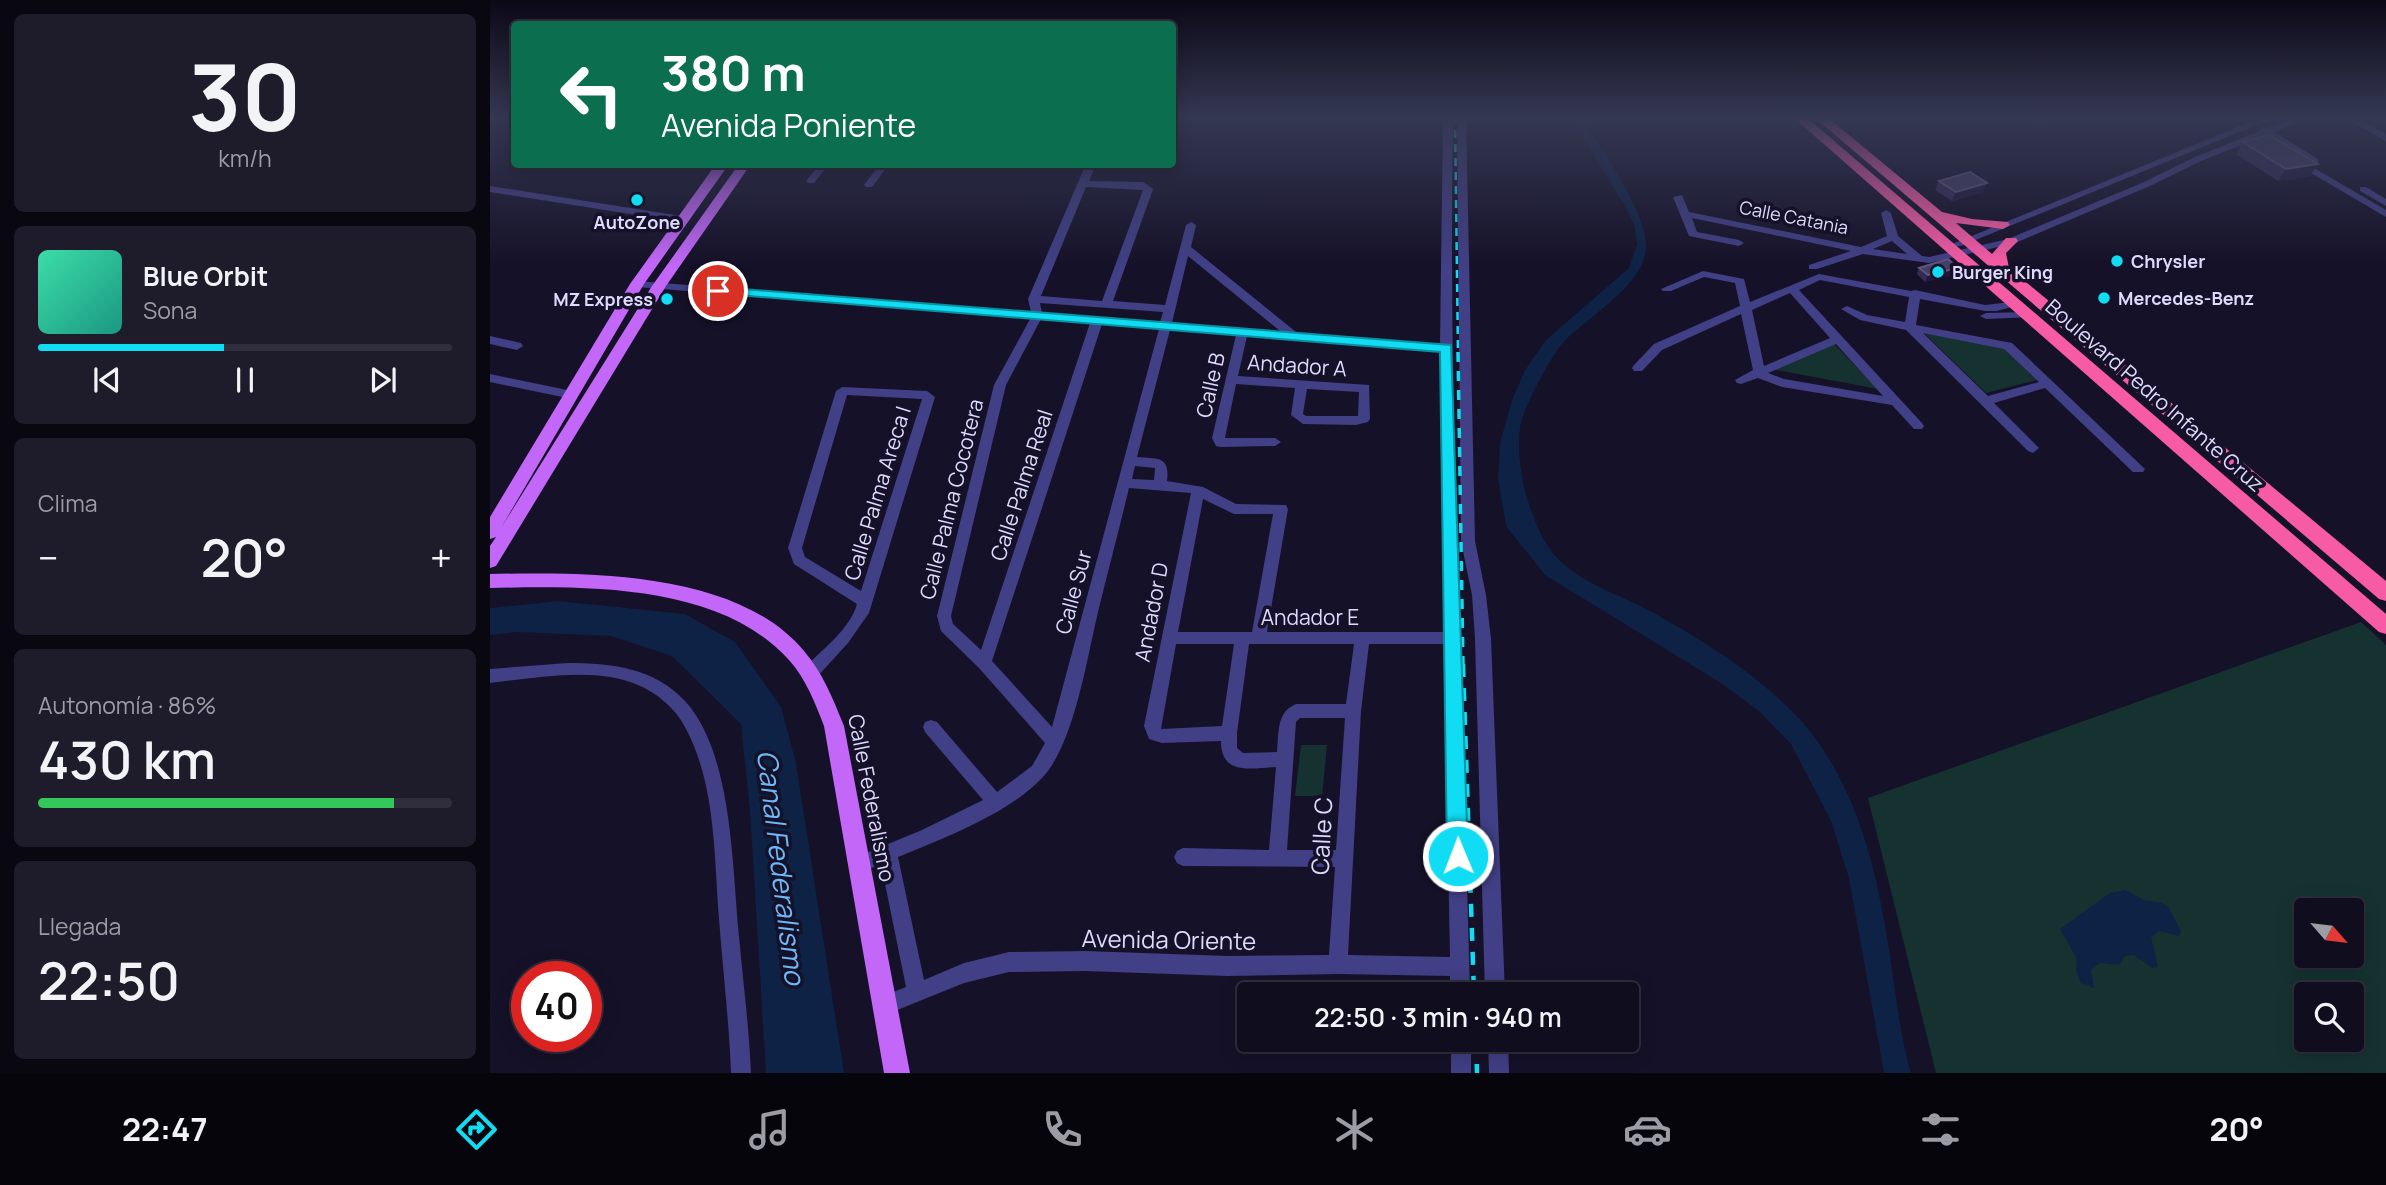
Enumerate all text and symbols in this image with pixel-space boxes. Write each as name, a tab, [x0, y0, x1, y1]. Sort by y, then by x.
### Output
text: 30	[189, 34, 301, 158]
text: 380 m	[661, 39, 806, 106]
icon: left	[546, 49, 637, 140]
text: Avenida Poniente	[661, 103, 916, 147]
text: km/h	[218, 142, 272, 174]
marker: AutoZone	[629, 192, 645, 208]
street label: Calle Catania	[1738, 195, 1850, 239]
place label: AutoZone	[594, 210, 681, 234]
place label: Chrysler	[2131, 249, 2205, 273]
marker: Chrysler	[2109, 253, 2125, 269]
text: Blue Orbit	[143, 258, 268, 294]
place label: Burger King	[1952, 260, 2053, 284]
pin	[688, 261, 748, 321]
marker: Burger King	[1930, 264, 1946, 280]
icon: arrive	[699, 272, 737, 310]
place label: Mercedes-Benz	[2118, 286, 2254, 310]
place label: MZ Express	[553, 287, 653, 311]
marker: Mercedes-Benz	[2096, 290, 2112, 306]
marker: MZ Express	[659, 291, 675, 307]
street label: Boulevard Pedro Infante Cruz	[2040, 292, 2270, 498]
text: Sona	[143, 294, 197, 326]
street label: Andador A	[1246, 348, 1348, 382]
street label: Calle B	[1189, 350, 1231, 420]
icon: previous	[88, 361, 126, 399]
icon: pause	[226, 361, 264, 399]
icon: next	[364, 361, 402, 399]
street label: Calle Palma Cocotera	[913, 396, 989, 602]
street label: Calle Palma Areca I	[837, 403, 917, 583]
street label: Calle Palma Real	[983, 406, 1059, 564]
text: Clima	[38, 487, 97, 519]
text: 20°	[201, 522, 288, 593]
text: −	[38, 531, 59, 583]
text: +	[430, 531, 452, 583]
street label: Calle Sur	[1048, 546, 1098, 637]
street label: Andador D	[1128, 560, 1174, 664]
street label: Andador E	[1261, 603, 1359, 631]
text: Autonomía · 86%	[38, 689, 216, 721]
street label: Calle Federalismo	[842, 712, 902, 884]
text: 430 km	[38, 724, 216, 795]
water label: Canal Federalismo	[749, 748, 815, 988]
street label: Calle C	[1302, 796, 1340, 876]
position arrow	[1421, 819, 1495, 893]
north arrow	[2294, 898, 2364, 968]
map controls	[2294, 898, 2364, 1052]
text: Llegada	[38, 910, 121, 942]
street label: Avenida Oriente	[1081, 921, 1257, 957]
text: 22:50	[38, 945, 180, 1016]
speed limit sign: 40	[511, 961, 602, 1052]
button: search	[2294, 982, 2364, 1052]
text: 22:50 · 3 min · 940 m	[1314, 999, 1562, 1035]
icon: directions	[452, 1105, 501, 1154]
icon: music	[745, 1105, 794, 1154]
icon: phone	[1038, 1105, 1087, 1154]
icon: climate	[1330, 1105, 1379, 1154]
icon: car	[1623, 1105, 1672, 1154]
icon: filters	[1916, 1105, 1965, 1154]
text: 22:47	[122, 1107, 208, 1151]
text: 20°	[2209, 1107, 2264, 1151]

